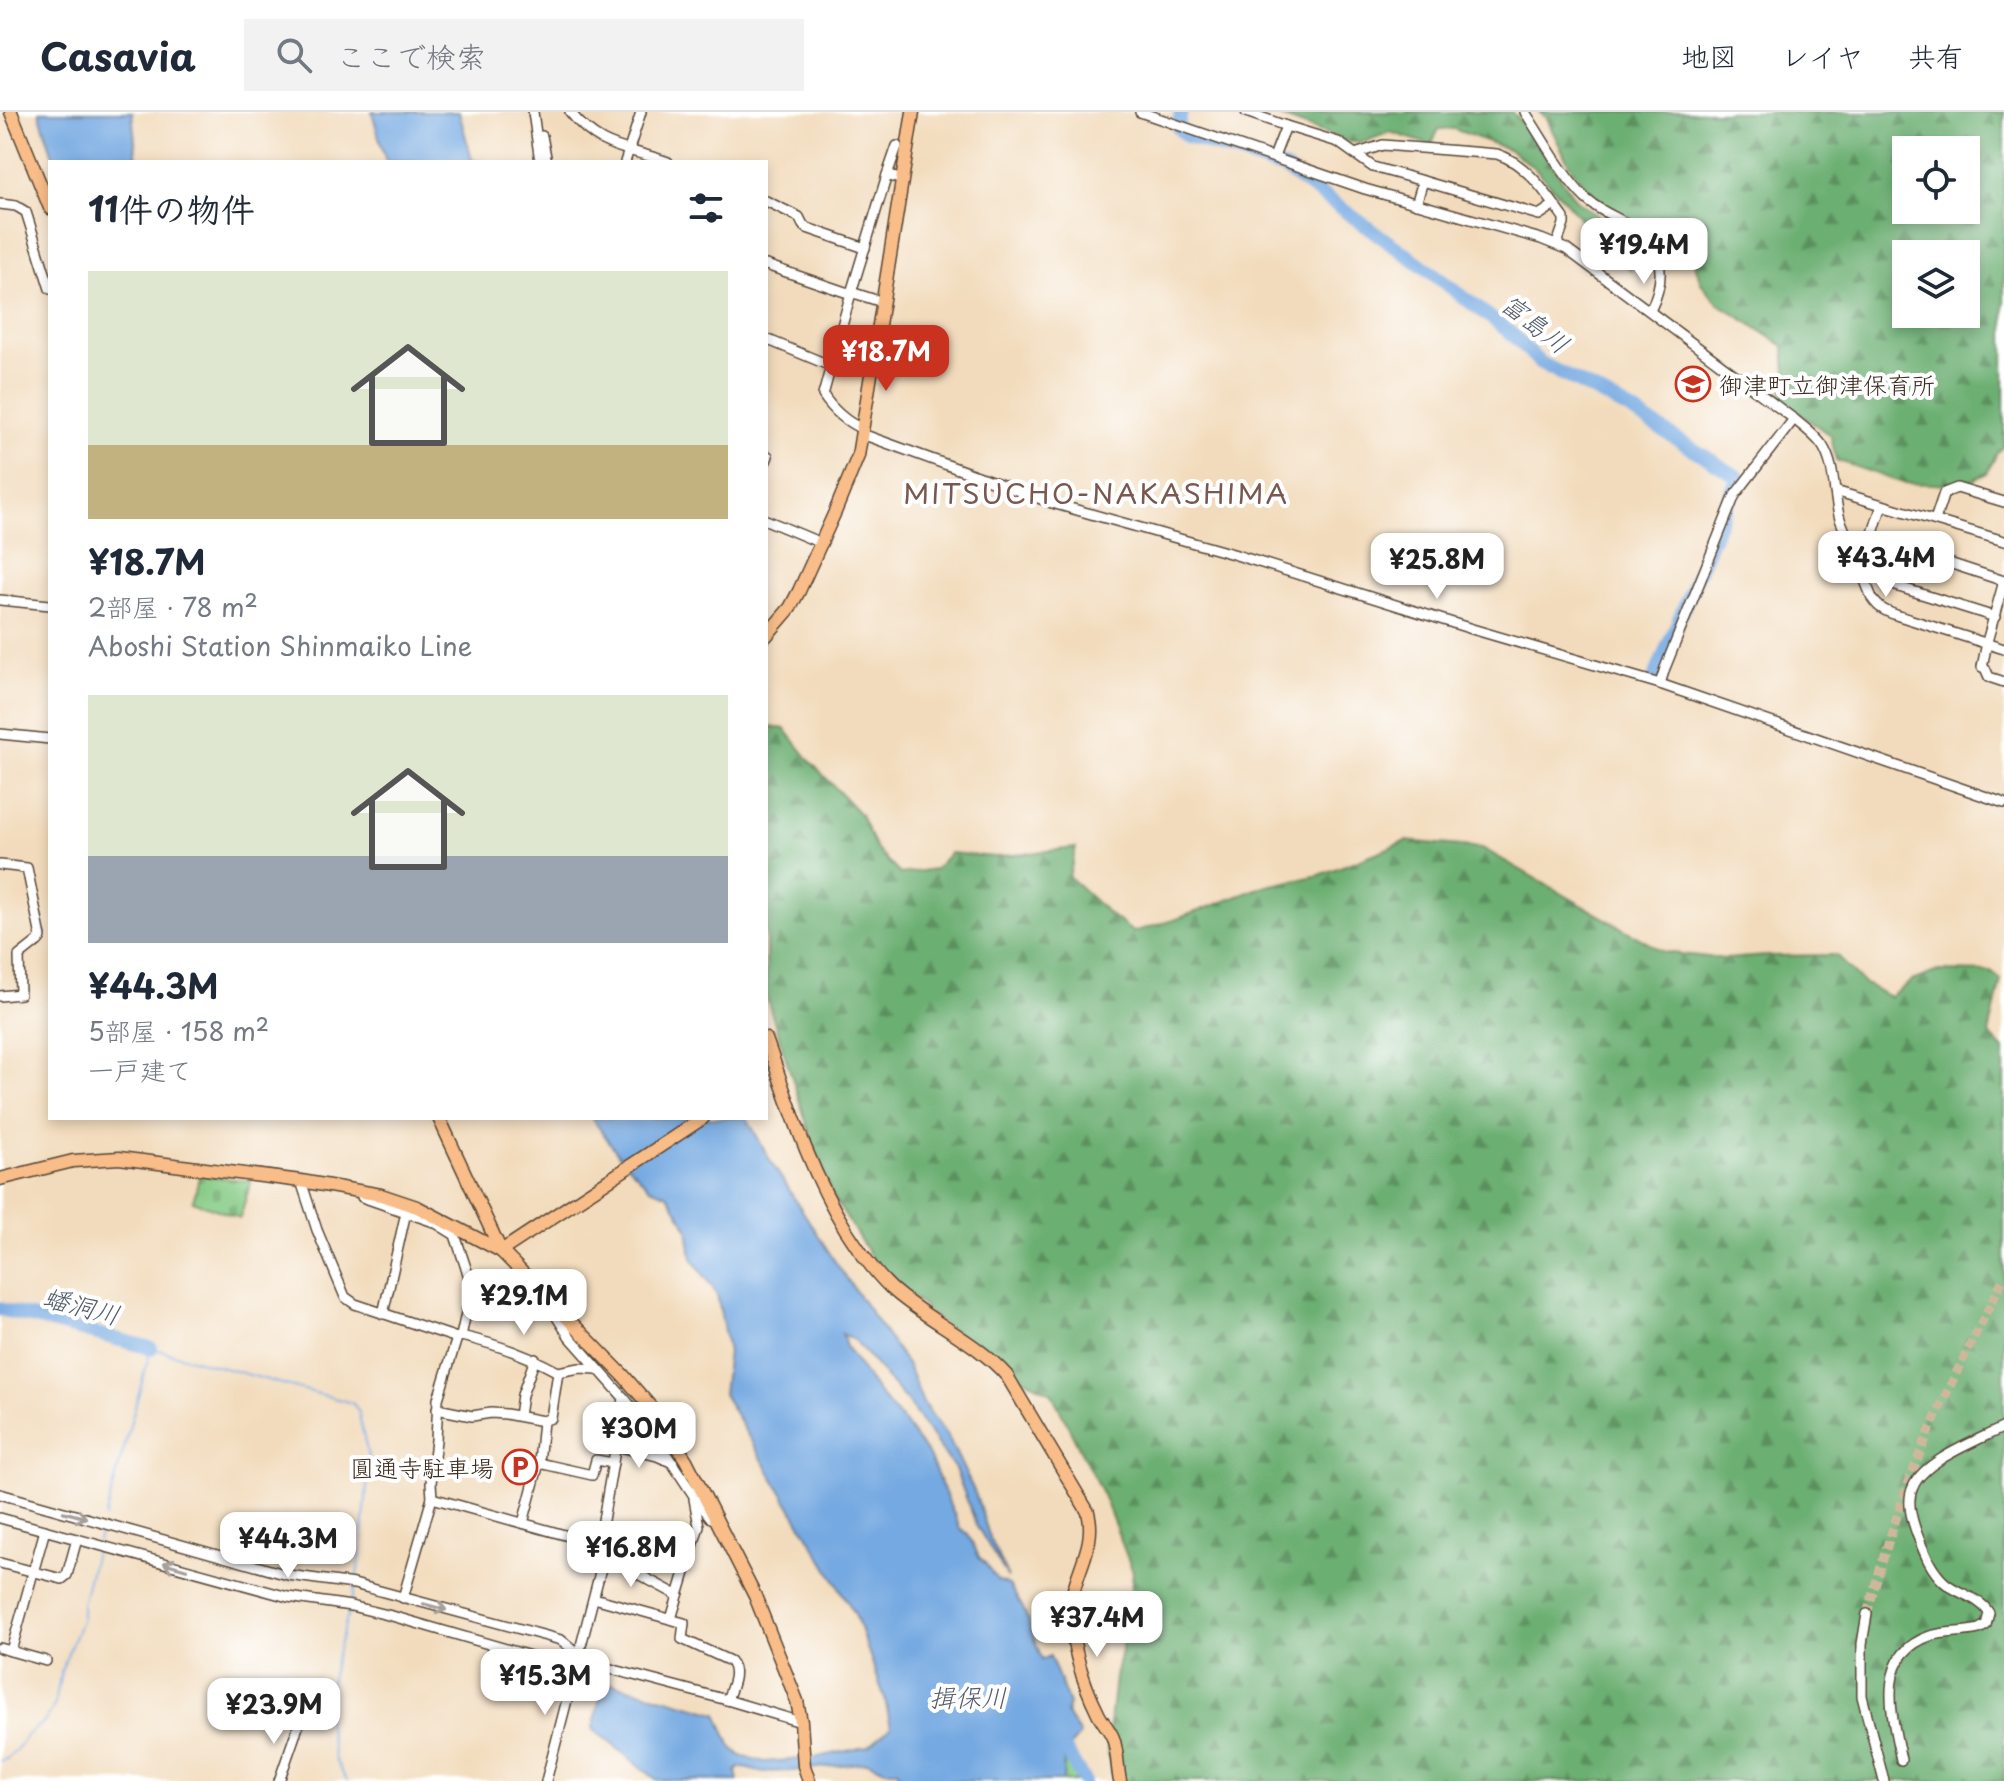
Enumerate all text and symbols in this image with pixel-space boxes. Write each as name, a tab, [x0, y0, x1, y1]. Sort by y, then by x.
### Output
search box	[244, 19, 804, 91]
text: Casavia	[40, 27, 196, 84]
icon: search	[272, 33, 316, 77]
text: ここで検索	[336, 33, 486, 78]
text: 地図	[1681, 34, 1737, 77]
text: レイヤ	[1781, 34, 1864, 77]
text: 共有	[1908, 34, 1964, 77]
map controls	[1892, 136, 1980, 328]
button: locate	[1892, 136, 1980, 224]
text: 11件の物件	[88, 182, 255, 234]
icon: filters	[684, 186, 728, 230]
pin: ¥19.4M	[1579, 218, 1709, 286]
text: ¥19.4M	[1599, 224, 1689, 263]
button: layers	[1892, 240, 1980, 328]
water label: 富島川	[1493, 284, 1579, 362]
icon: home	[336, 323, 480, 467]
pin: ¥18.7M	[821, 325, 951, 393]
text: ¥18.7M	[841, 331, 931, 370]
school or university icon: 御津町立御津保育所	[1674, 365, 1712, 403]
place label: 御津町立御津保育所	[1719, 366, 1935, 402]
district label: MITSUCHO-NAKASHIMA	[903, 471, 1289, 514]
pin: ¥43.4M	[1821, 531, 1951, 599]
pin: ¥25.8M	[1372, 533, 1502, 601]
text: ¥18.7M	[88, 535, 206, 587]
text: ¥43.4M	[1836, 537, 1936, 576]
text: ¥25.8M	[1389, 539, 1485, 578]
text: 2部屋 · 78 m²	[88, 587, 258, 626]
text: Aboshi Station Shinmaiko Line	[88, 626, 472, 665]
icon: home	[336, 747, 480, 891]
text: ¥44.3M	[88, 959, 219, 1011]
text: 5部屋 · 158 m²	[88, 1011, 269, 1050]
text: 一戸建て	[88, 1050, 192, 1089]
pin: ¥29.1M	[459, 1269, 589, 1337]
text: ¥29.1M	[480, 1275, 568, 1314]
water label: 蟠洞川	[39, 1276, 125, 1334]
pin: ¥30M	[592, 1402, 686, 1470]
text: ¥30M	[601, 1408, 677, 1447]
parking icon: 圓通寺駐車場	[501, 1448, 539, 1486]
place label: 圓通寺駐車場	[350, 1449, 494, 1485]
one-way arrow	[62, 1508, 88, 1523]
pin: ¥44.3M	[223, 1512, 353, 1580]
text: ¥44.3M	[238, 1518, 338, 1557]
pin: ¥16.8M	[566, 1521, 696, 1589]
text: ¥16.8M	[585, 1527, 677, 1566]
one-way arrow	[163, 1558, 189, 1573]
pin: ¥37.4M	[1032, 1591, 1162, 1659]
text: ¥37.4M	[1049, 1597, 1145, 1636]
one-way arrow	[422, 1600, 448, 1615]
pin: ¥15.3M	[480, 1649, 610, 1717]
text: ¥15.3M	[499, 1655, 591, 1694]
water label: 揖保川	[929, 1677, 1007, 1716]
pin: ¥23.9M	[209, 1678, 339, 1746]
text: ¥23.9M	[225, 1684, 323, 1723]

